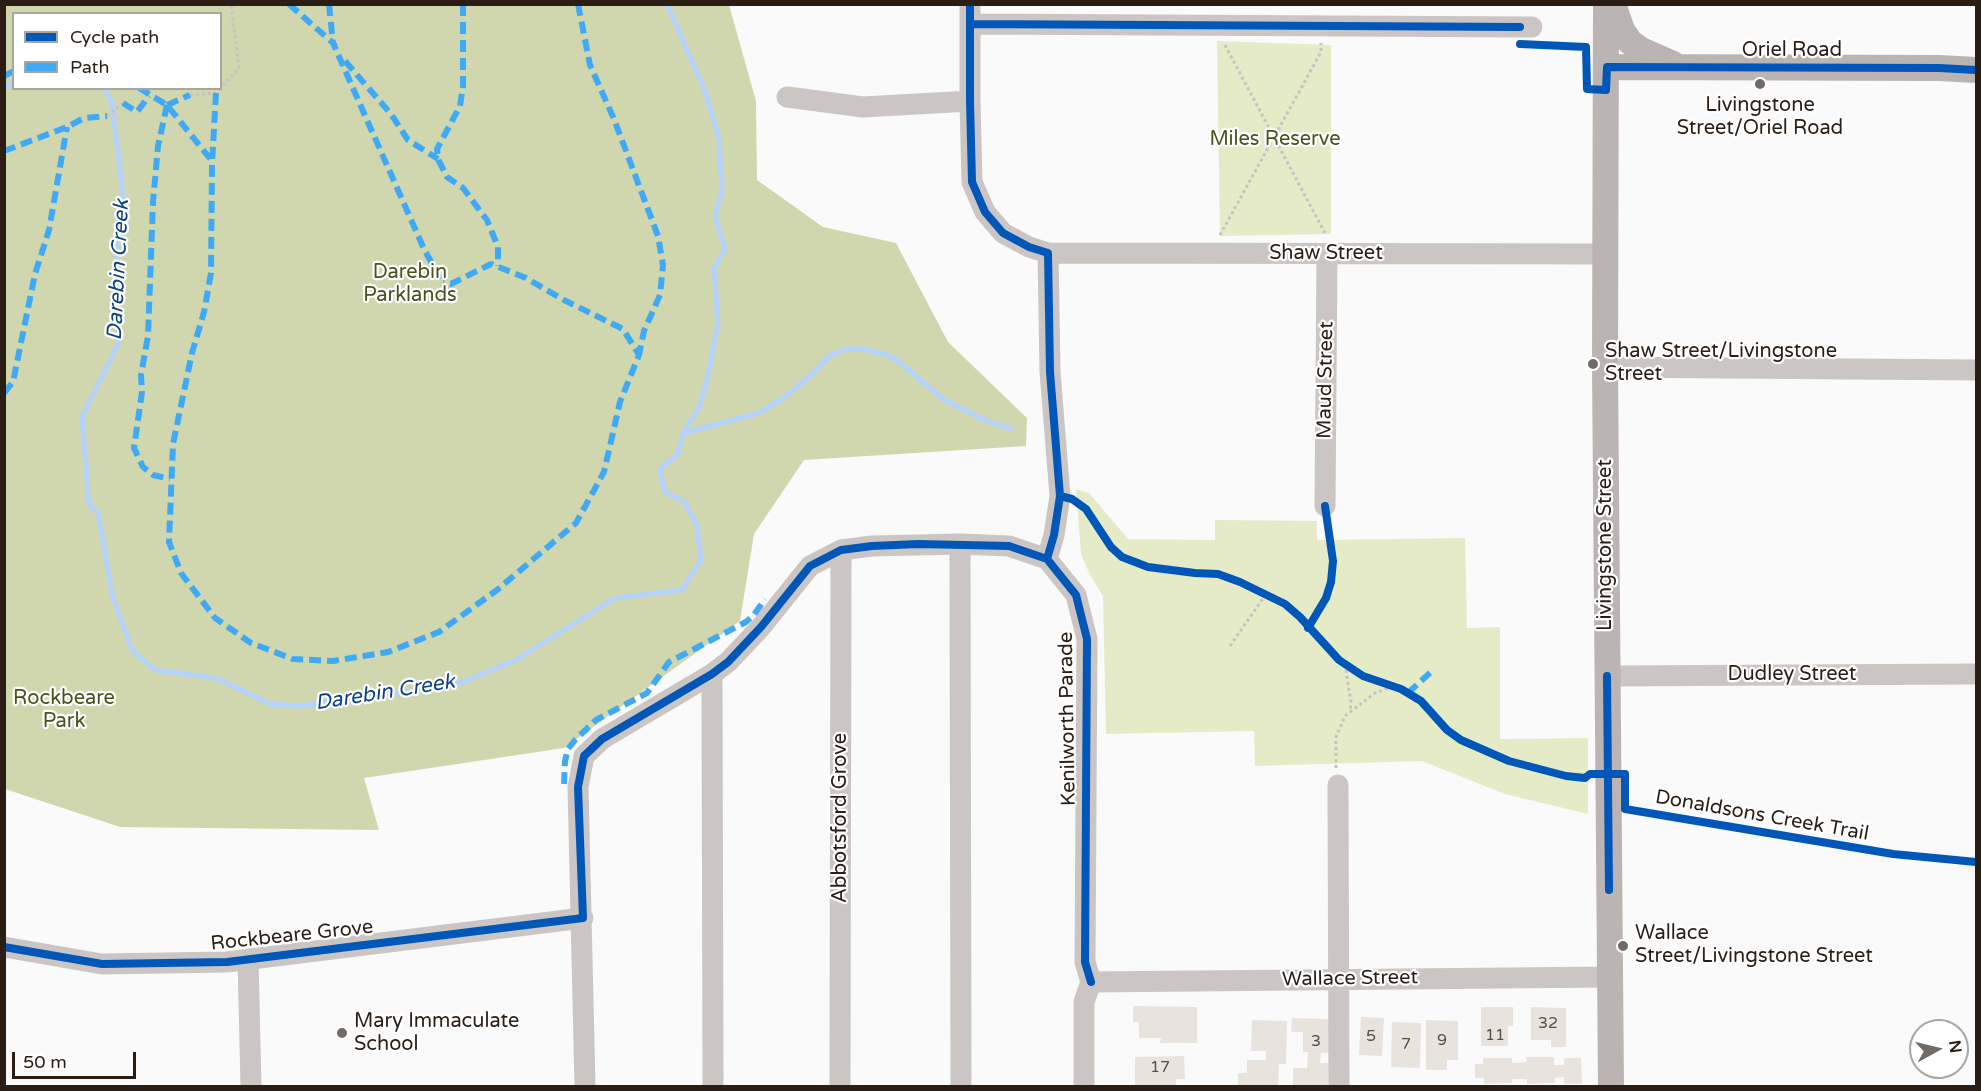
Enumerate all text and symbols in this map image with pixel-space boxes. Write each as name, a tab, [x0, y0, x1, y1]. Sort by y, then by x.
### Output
legend	[12, 12, 222, 90]
text: Cycle path	[70, 26, 159, 48]
street label: Oriel Road	[1742, 39, 1842, 63]
text: Path	[70, 56, 109, 78]
marker: Livingstone Street/Oriel Road	[1753, 77, 1767, 91]
place label: Livingstone Street/Oriel Road	[1677, 94, 1843, 141]
park label: Miles Reserve	[1209, 128, 1341, 152]
water label: Darebin Creek	[103, 199, 135, 341]
street label: Shaw Street	[1269, 242, 1383, 266]
park label: Darebin Parklands	[363, 261, 457, 308]
street label: Maud Street	[1313, 321, 1339, 439]
place label: Shaw Street/Livingstone Street	[1605, 340, 1837, 387]
marker: Shaw Street/Livingstone Street	[1586, 357, 1600, 371]
street label: Livingstone Street	[1594, 459, 1618, 631]
street label: Kenilworth Parade	[1054, 632, 1082, 806]
street label: Dudley Street	[1728, 663, 1856, 687]
water label: Darebin Creek	[313, 670, 457, 716]
park label: Rockbeare Park	[13, 687, 115, 734]
street label: Abbotsford Grove	[829, 733, 853, 903]
street label: Donaldsons Creek Trail	[1653, 785, 1871, 847]
street label: Rockbeare Grove	[210, 916, 374, 956]
place label: Wallace Street/Livingstone Street	[1635, 922, 1873, 969]
marker: Wallace Street/Livingstone Street	[1616, 939, 1630, 953]
street label: Wallace Street	[1282, 966, 1418, 992]
place label: Mary Immaculate School	[354, 1010, 519, 1057]
house number: 32	[1538, 1014, 1558, 1034]
north arrow	[1909, 1019, 1969, 1079]
marker: Mary Immaculate School	[335, 1026, 349, 1040]
house number: 11	[1485, 1026, 1505, 1046]
house number: 5	[1366, 1027, 1376, 1047]
house number: 9	[1437, 1031, 1447, 1051]
house number: 3	[1311, 1032, 1321, 1052]
house number: 7	[1401, 1035, 1411, 1055]
text: N	[1944, 1039, 1966, 1055]
scale bar	[15, 1040, 140, 1078]
text: 50 m	[23, 1051, 67, 1073]
house number: 17	[1150, 1058, 1170, 1078]

